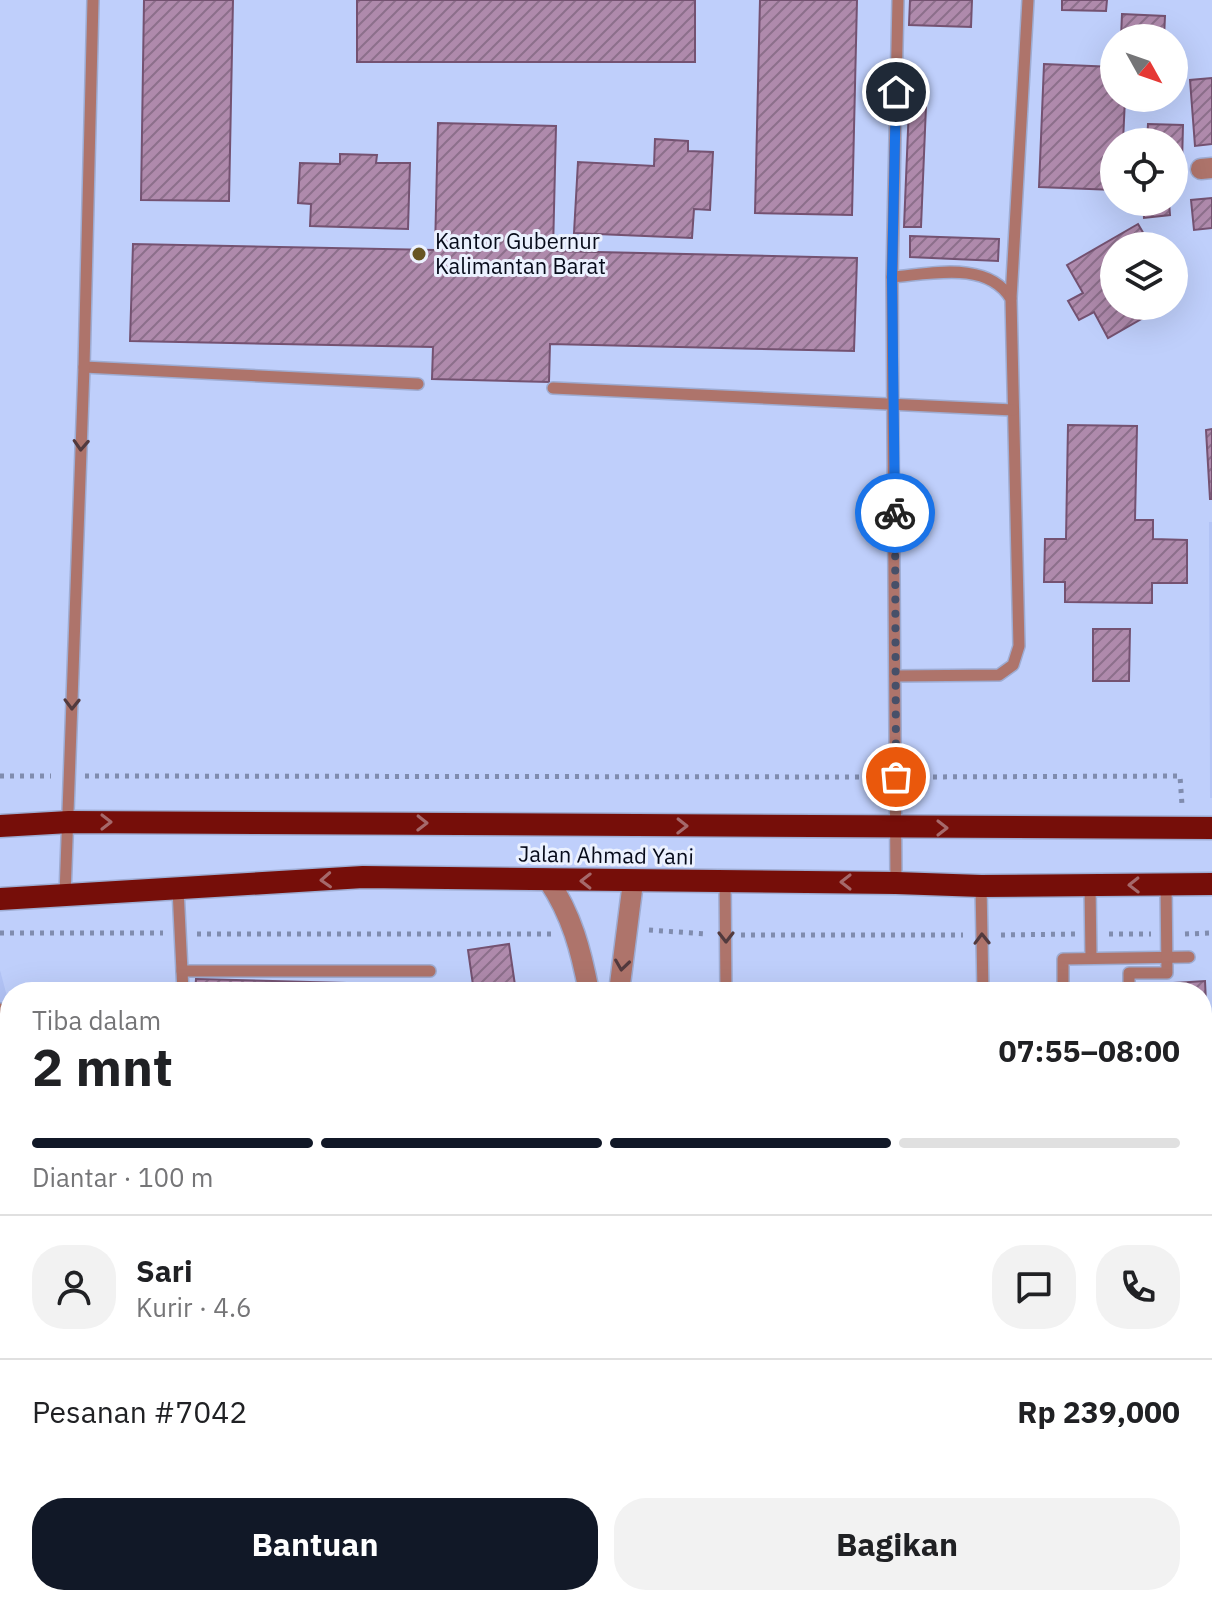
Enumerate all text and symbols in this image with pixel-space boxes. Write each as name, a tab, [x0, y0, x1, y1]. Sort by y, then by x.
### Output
north arrow	[1100, 24, 1188, 112]
map controls	[1100, 24, 1188, 320]
pin	[862, 58, 930, 126]
icon: home	[874, 70, 918, 114]
button: locate	[1100, 128, 1188, 216]
place label: Kantor Gubernur Kalimantan Barat	[435, 226, 606, 280]
button: layers	[1100, 232, 1188, 320]
marker: Kantor Gubernur Kalimantan Barat	[410, 245, 428, 263]
one-way arrow	[72, 439, 89, 452]
courier	[855, 473, 935, 553]
icon: bike	[873, 491, 917, 535]
one-way arrow	[63, 698, 81, 711]
pin	[862, 743, 930, 811]
icon: bag	[874, 755, 918, 799]
one-way arrow	[100, 813, 113, 831]
one-way arrow	[416, 814, 429, 832]
one-way arrow	[676, 817, 689, 834]
one-way arrow	[936, 819, 949, 837]
street label: Jalan Ahmad Yani	[518, 838, 694, 871]
one-way arrow	[319, 871, 332, 888]
one-way arrow	[579, 872, 592, 890]
one-way arrow	[839, 873, 852, 891]
one-way arrow	[1127, 876, 1140, 893]
one-way arrow	[717, 931, 735, 944]
one-way arrow	[974, 932, 991, 945]
one-way arrow	[614, 958, 631, 971]
text: Tiba dalam	[32, 1003, 161, 1037]
text: 07:55–08:00	[999, 1031, 1180, 1070]
text: 2 mnt	[32, 1033, 173, 1100]
text: Diantar · 100 m	[32, 1160, 214, 1194]
button: person	[32, 1245, 116, 1329]
button: chat	[992, 1245, 1076, 1329]
button: phone	[1096, 1245, 1180, 1329]
text: Sari	[136, 1251, 193, 1290]
text: Kurir · 4.6	[136, 1290, 252, 1324]
text: Pesanan #7042	[32, 1392, 247, 1431]
text: Rp 239,000	[1017, 1392, 1180, 1431]
button: Bantuan	[32, 1498, 598, 1590]
button: Bagikan	[614, 1498, 1180, 1590]

